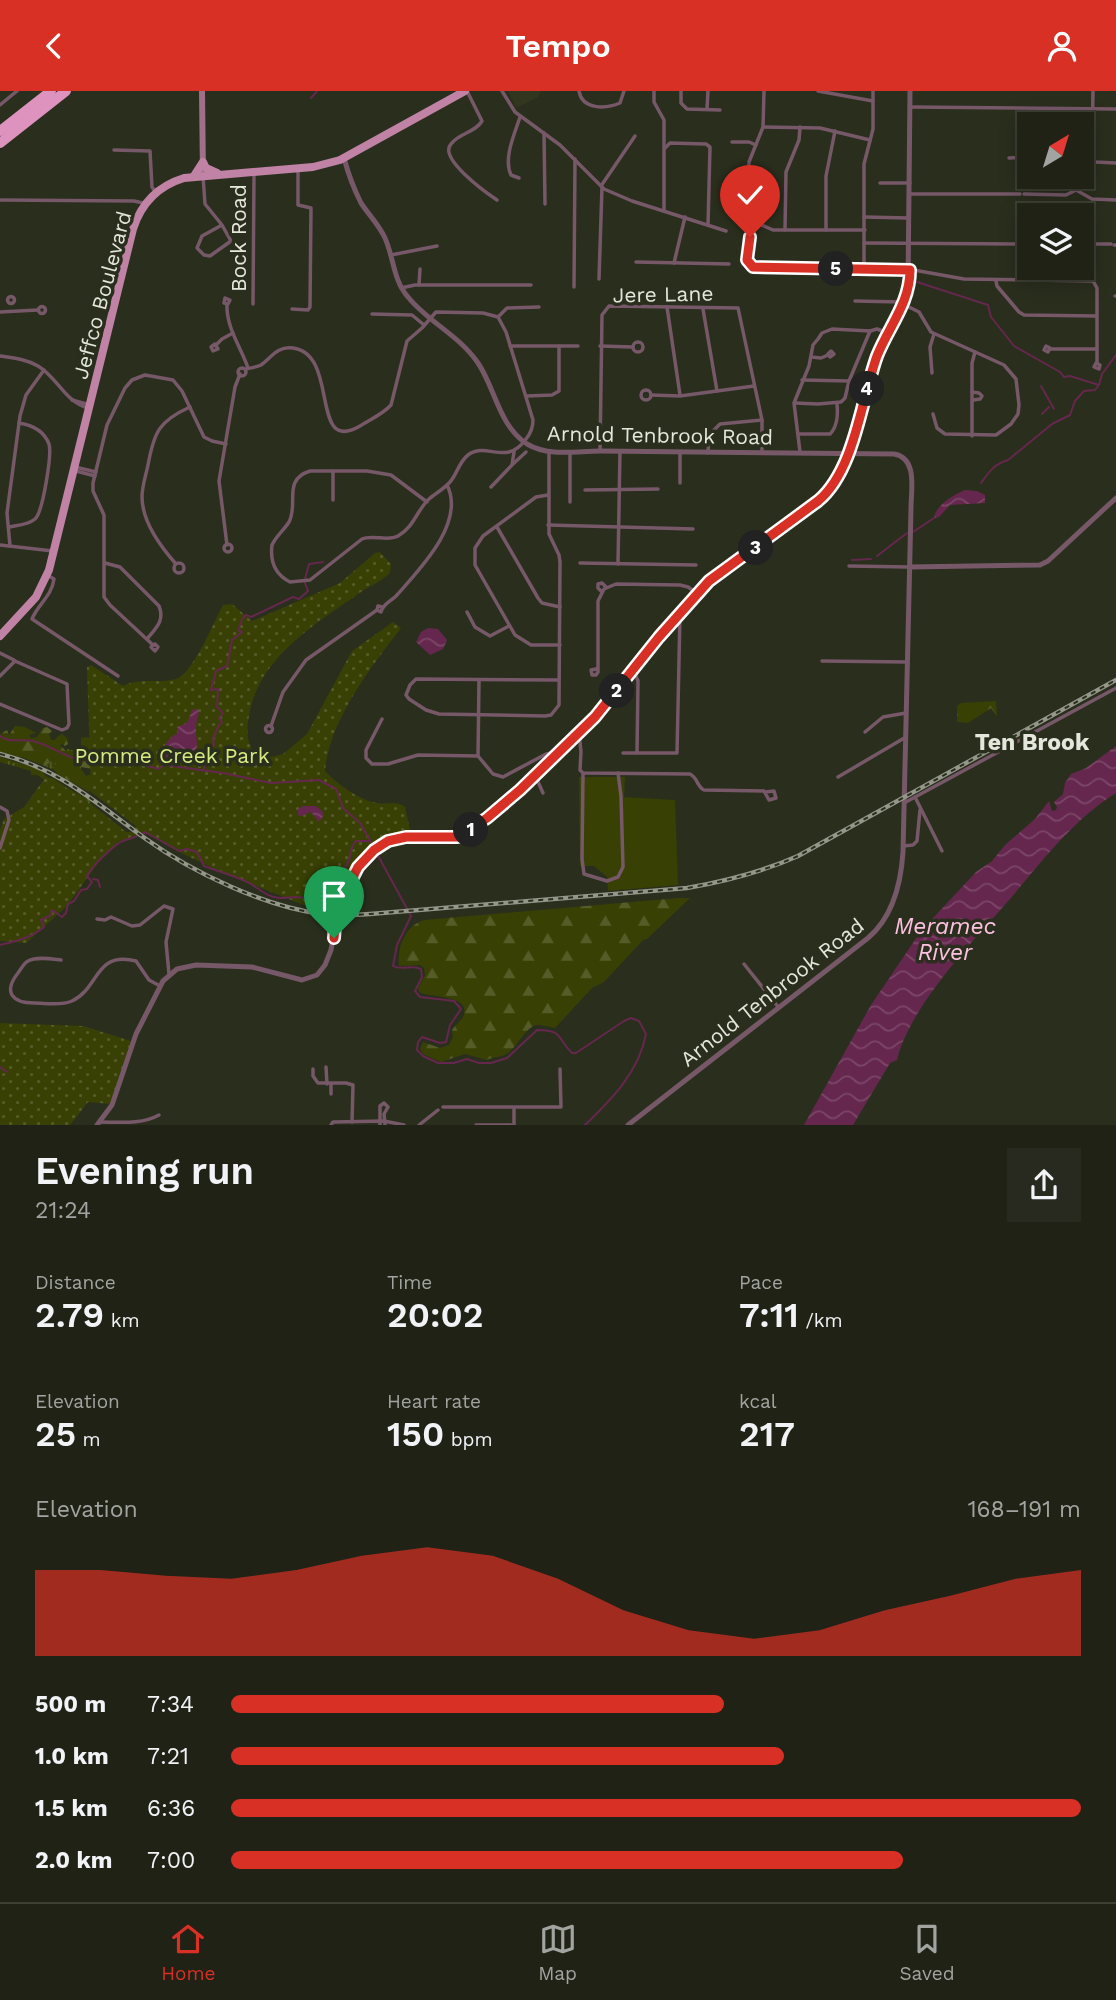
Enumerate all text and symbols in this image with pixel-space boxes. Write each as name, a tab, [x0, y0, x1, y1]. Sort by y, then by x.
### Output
icon: back	[35, 27, 73, 65]
text: Tempo	[505, 27, 611, 65]
icon: person	[1043, 27, 1081, 65]
north arrow	[1017, 112, 1094, 189]
map controls	[1017, 112, 1094, 280]
pin	[720, 165, 780, 237]
icon: check	[731, 176, 769, 214]
street label: Bock Road	[226, 184, 251, 292]
button: layers	[1017, 203, 1094, 280]
street label: Jeffco Boulevard	[68, 208, 136, 382]
pin: 5	[818, 251, 854, 287]
text: 5	[830, 257, 841, 280]
street label: Jere Lane	[612, 281, 714, 307]
pin: 4	[850, 371, 884, 407]
text: 4	[860, 377, 873, 400]
street label: Arnold Tenbrook Road	[547, 421, 773, 449]
pin: 3	[738, 531, 774, 566]
text: 3	[750, 536, 761, 559]
pin: 2	[600, 673, 634, 709]
text: 2	[611, 679, 622, 702]
district label: Ten Brook	[975, 729, 1090, 756]
park label: Pomme Creek Park	[74, 743, 270, 768]
pin: 1	[454, 813, 489, 847]
text: 1	[466, 818, 475, 841]
pin	[304, 866, 364, 938]
icon: arrive	[315, 877, 353, 915]
street label: Arnold Tenbrook Road	[675, 913, 869, 1071]
water label: Meramec River	[894, 913, 996, 966]
button: share	[1007, 1148, 1081, 1222]
text: Evening run	[35, 1149, 254, 1193]
text: 21:24	[35, 1197, 91, 1224]
text: Distance	[35, 1271, 116, 1294]
text: Time	[387, 1271, 432, 1294]
text: Pace	[739, 1271, 783, 1294]
text: 2.79	[35, 1294, 104, 1336]
text: 20:02	[387, 1294, 483, 1336]
text: 7:11	[739, 1294, 799, 1336]
text: km	[104, 1309, 140, 1332]
text: /km	[799, 1309, 843, 1332]
text: Elevation	[35, 1390, 120, 1413]
text: Heart rate	[387, 1390, 481, 1413]
text: kcal	[739, 1390, 777, 1413]
text: 25	[35, 1413, 76, 1455]
text: 150	[387, 1413, 444, 1455]
text: 217	[739, 1413, 795, 1455]
text: m	[76, 1428, 101, 1451]
text: bpm	[444, 1428, 493, 1451]
text: Elevation	[35, 1496, 138, 1523]
text: 168–191 m	[968, 1496, 1081, 1523]
text: 500 m	[35, 1691, 106, 1718]
text: 7:34	[147, 1691, 194, 1718]
text: 1.0 km	[35, 1743, 109, 1770]
text: 7:21	[147, 1743, 189, 1770]
text: 1.5 km	[35, 1795, 108, 1822]
text: 6:36	[147, 1795, 195, 1822]
text: 2.0 km	[35, 1847, 113, 1874]
text: 7:00	[147, 1847, 195, 1874]
tab: Home	[161, 1920, 216, 1985]
tab: Map	[538, 1920, 577, 1985]
tab: Saved	[899, 1920, 955, 1985]

